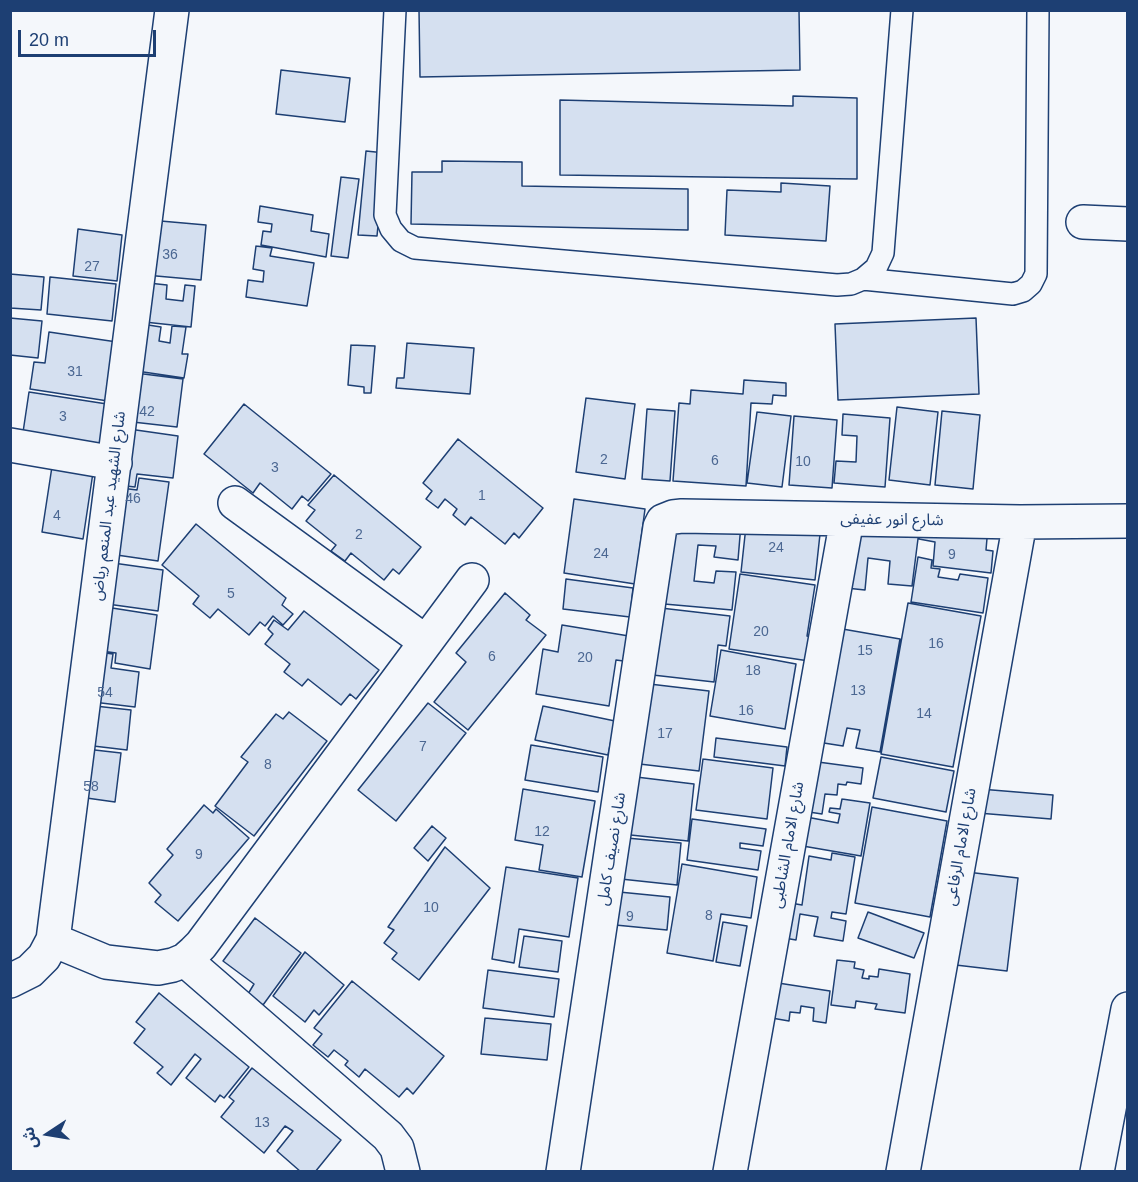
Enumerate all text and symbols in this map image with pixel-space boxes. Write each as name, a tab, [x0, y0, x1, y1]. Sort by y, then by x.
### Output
scale bar	[21, 18, 159, 56]
text: 20 m	[29, 30, 69, 50]
house number: 36	[162, 247, 178, 263]
house number: 27	[84, 259, 100, 275]
house number: 31	[67, 364, 83, 380]
house number: 42	[139, 404, 155, 420]
house number: 3	[59, 409, 67, 425]
street label: شارع الشهيد عبد المنعم رياض	[88, 410, 130, 602]
house number: 2	[600, 452, 608, 468]
house number: 6	[711, 453, 719, 469]
house number: 10	[795, 454, 811, 470]
house number: 3	[271, 460, 279, 476]
house number: 1	[478, 488, 486, 504]
house number: 46	[125, 491, 141, 507]
house number: 4	[53, 508, 61, 524]
street label: شارع انور عفيفى	[840, 510, 944, 530]
house number: 2	[355, 527, 363, 543]
house number: 24	[768, 540, 784, 556]
house number: 24	[593, 546, 609, 562]
house number: 9	[948, 547, 956, 563]
house number: 5	[227, 586, 235, 602]
house number: 20	[753, 624, 769, 640]
house number: 16	[928, 636, 944, 652]
house number: 15	[857, 643, 873, 659]
house number: 6	[488, 649, 496, 665]
house number: 20	[577, 650, 593, 666]
house number: 18	[745, 663, 761, 679]
house number: 13	[850, 683, 866, 699]
house number: 54	[97, 685, 113, 701]
house number: 16	[738, 703, 754, 719]
house number: 14	[916, 706, 932, 722]
house number: 17	[657, 726, 673, 742]
house number: 7	[419, 739, 427, 755]
house number: 8	[264, 757, 272, 773]
house number: 58	[83, 779, 99, 795]
street label: شارع الامام الشاطبى	[767, 780, 809, 910]
street label: شارع الامام الرفاعى	[941, 787, 981, 907]
street label: شارع نصيف كامل	[594, 791, 630, 907]
house number: 12	[534, 824, 550, 840]
house number: 9	[195, 847, 203, 863]
house number: 10	[423, 900, 439, 916]
house number: 8	[705, 908, 713, 924]
house number: 9	[626, 909, 634, 925]
north arrow	[18, 1104, 78, 1164]
house number: 13	[254, 1115, 270, 1131]
text: ش	[19, 1125, 40, 1150]

